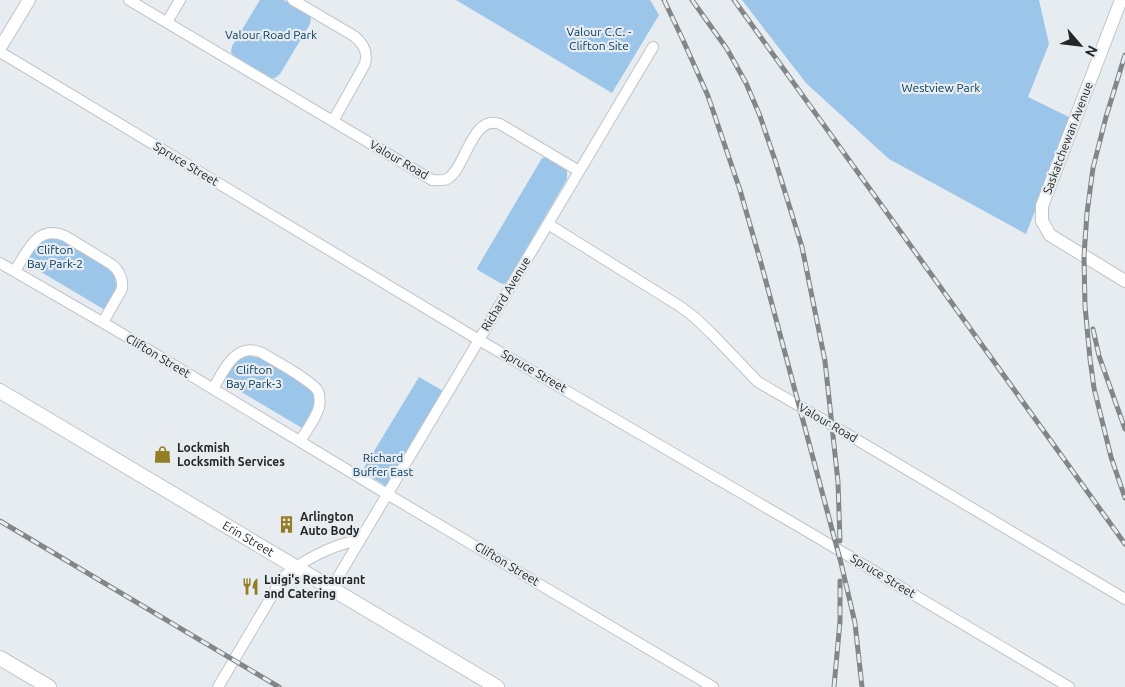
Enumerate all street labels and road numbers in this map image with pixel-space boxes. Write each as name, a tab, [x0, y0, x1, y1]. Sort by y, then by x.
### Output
street label: Saskatchewan Avenue	[1040, 80, 1095, 196]
street label: Valour Road	[368, 138, 431, 182]
street label: Spruce Street	[152, 139, 221, 188]
street label: Richard Avenue	[478, 255, 533, 333]
street label: Clifton Street	[124, 331, 193, 380]
street label: Spruce Street	[499, 347, 569, 395]
street label: Valour Road	[797, 401, 860, 445]
street label: Erin Street	[221, 518, 277, 559]
street label: Clifton Street	[473, 539, 542, 588]
street label: Spruce Street	[849, 551, 918, 600]

